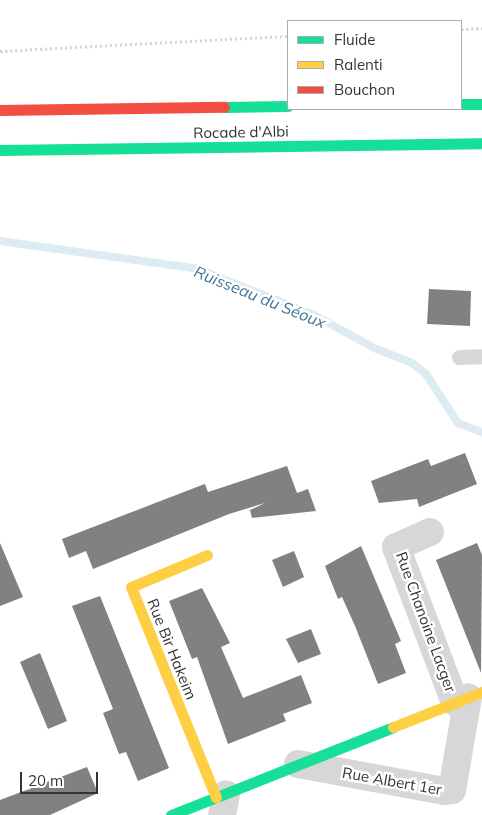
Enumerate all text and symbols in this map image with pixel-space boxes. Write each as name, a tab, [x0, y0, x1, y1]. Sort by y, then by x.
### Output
legend	[287, 20, 462, 110]
text: Fluide	[334, 30, 375, 49]
text: Ralenti	[334, 55, 383, 74]
text: Bouchon	[334, 80, 395, 99]
street label: Rocade d'Albi	[193, 122, 289, 142]
water label: Ruisseau du Séoux	[191, 262, 329, 332]
street label: Rue Chanoine Lacger	[392, 549, 460, 695]
street label: Rue Bir Hakeim	[144, 596, 200, 702]
scale bar	[22, 762, 100, 794]
street label: Rue Albert 1er	[341, 763, 443, 799]
text: 20 m	[28, 771, 63, 790]

